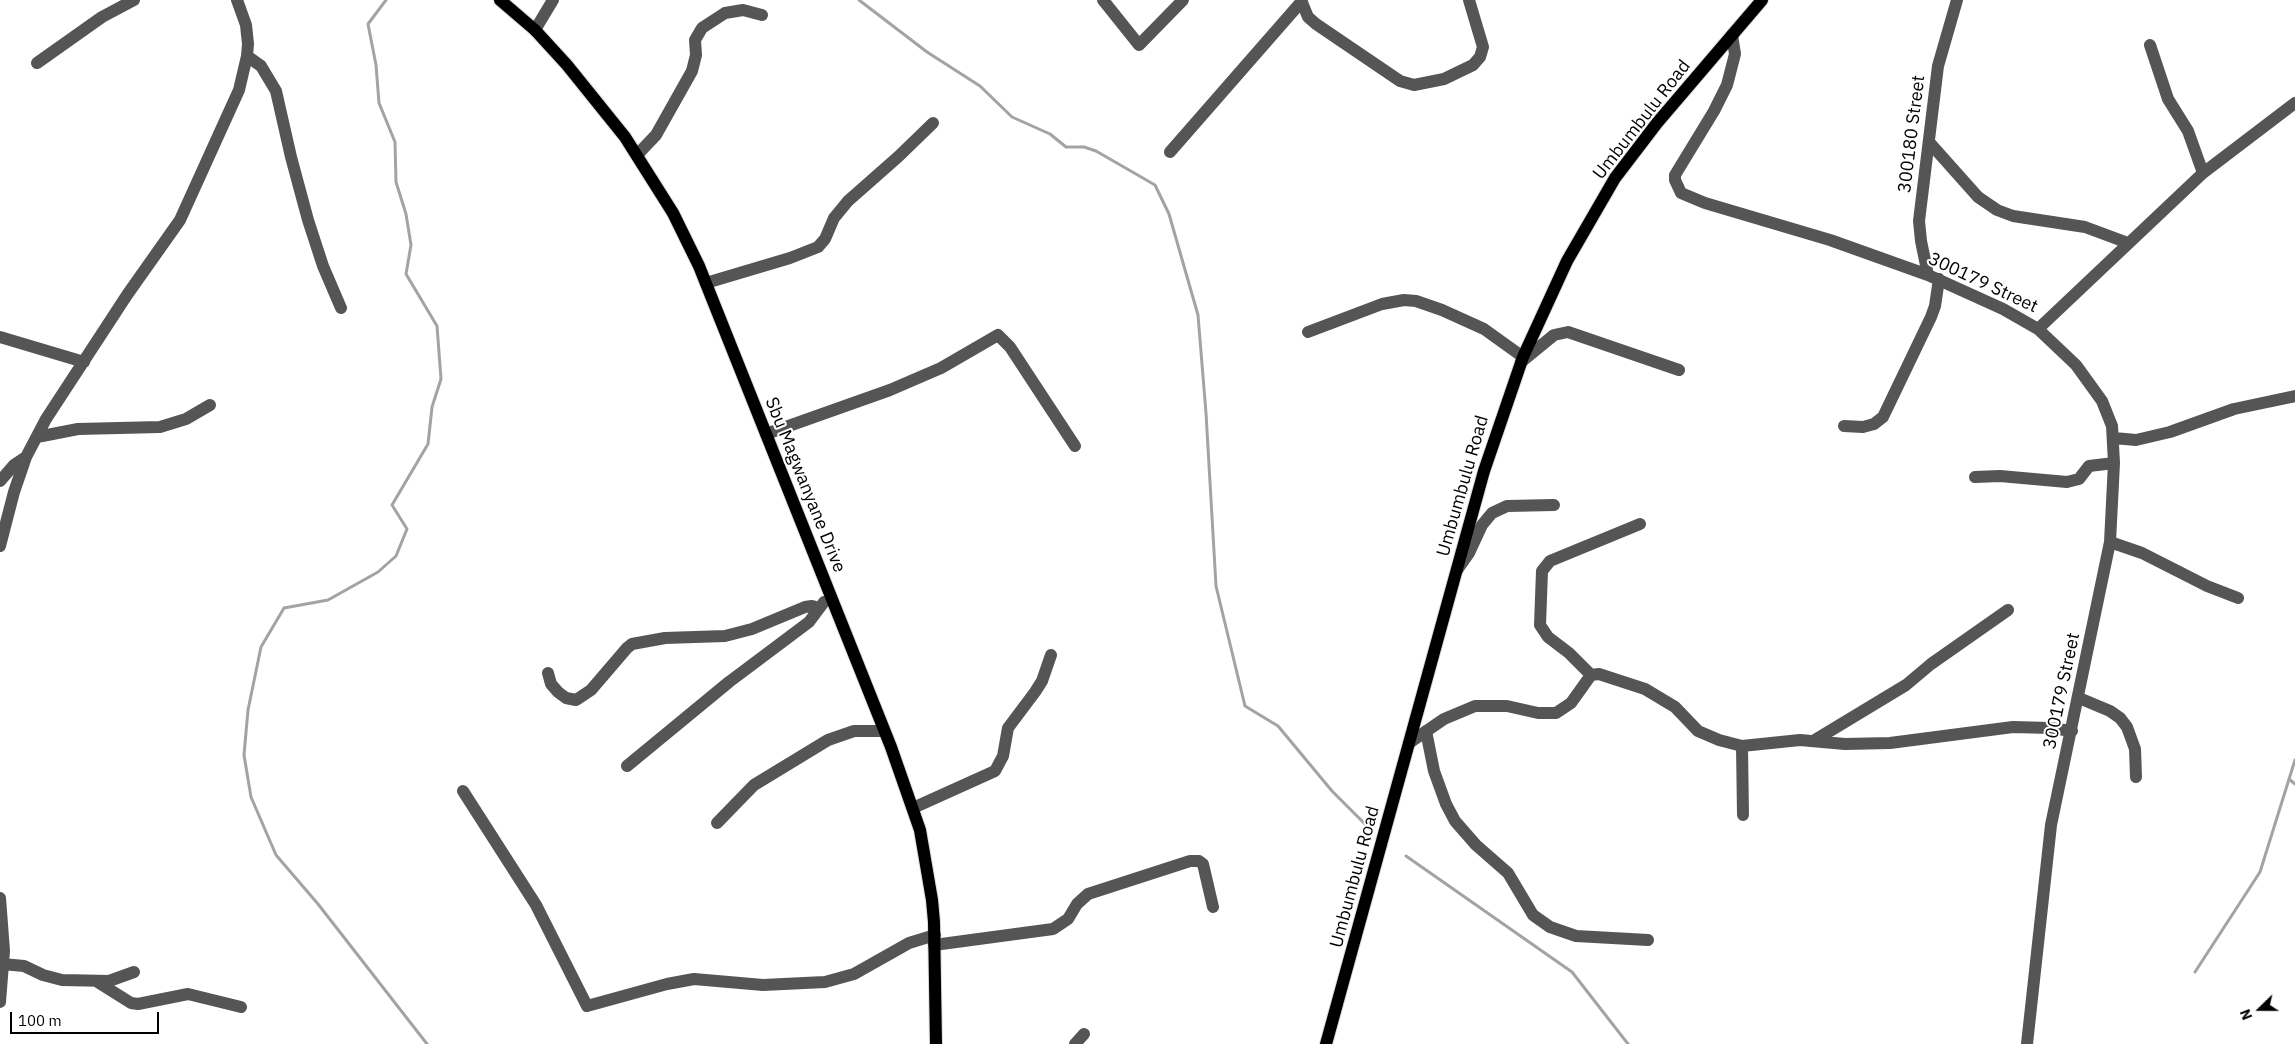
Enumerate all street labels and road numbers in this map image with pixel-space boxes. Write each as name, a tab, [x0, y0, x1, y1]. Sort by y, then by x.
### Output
street label: Umbumbulu Road	[1589, 56, 1695, 184]
street label: 300180 Street	[1894, 74, 1930, 194]
street label: 300179 Street	[1925, 248, 2041, 318]
street label: Sbu Magwanyane Drive	[760, 394, 850, 576]
street label: Umbumbulu Road	[1433, 413, 1493, 559]
street label: 300179 Street	[2039, 631, 2085, 751]
street label: Umbumbulu Road	[1326, 804, 1384, 950]

